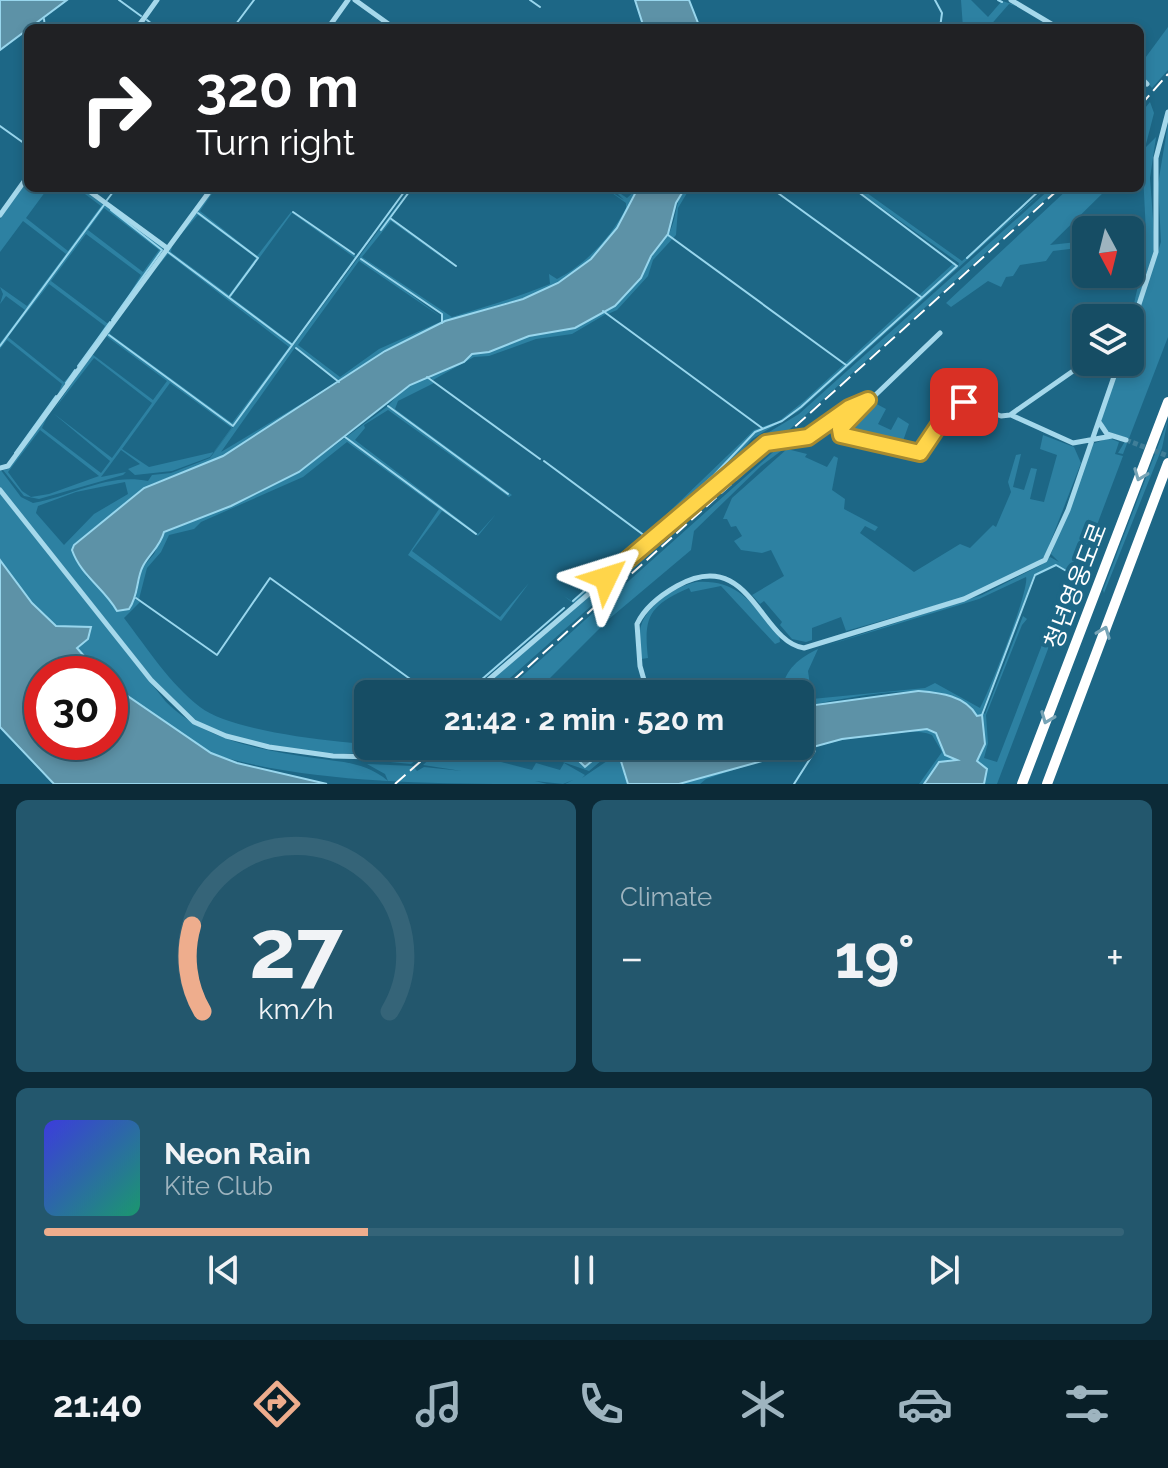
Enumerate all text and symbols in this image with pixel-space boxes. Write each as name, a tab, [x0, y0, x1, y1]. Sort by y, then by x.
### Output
text: 320 m	[196, 54, 359, 120]
icon: right	[64, 56, 168, 160]
text: Turn right	[196, 121, 355, 163]
north arrow	[1072, 216, 1144, 288]
map controls	[1072, 216, 1144, 376]
button: layers	[1072, 304, 1144, 376]
pin	[930, 368, 998, 436]
icon: arrive	[942, 380, 986, 424]
one-way arrow	[1133, 467, 1150, 481]
street label: 청년영웅도로	[1038, 519, 1113, 653]
position arrow	[564, 536, 648, 620]
one-way arrow	[1094, 626, 1111, 640]
speed limit sign: 30	[24, 656, 128, 760]
text: 21:42 · 2 min · 520 m	[444, 702, 724, 737]
one-way arrow	[1040, 710, 1057, 724]
text: Climate	[620, 882, 712, 912]
text: 27	[249, 900, 343, 997]
text: 19°	[835, 922, 915, 992]
text: −	[620, 932, 644, 983]
text: +	[1106, 932, 1124, 983]
text: km/h	[258, 992, 334, 1026]
text: Neon Rain	[164, 1136, 311, 1171]
text: Kite Club	[164, 1171, 273, 1201]
icon: previous	[202, 1248, 246, 1292]
icon: pause	[562, 1248, 606, 1292]
icon: next	[922, 1248, 966, 1292]
icon: directions	[249, 1376, 305, 1432]
icon: music	[411, 1376, 467, 1432]
icon: phone	[573, 1376, 629, 1432]
icon: climate	[735, 1376, 791, 1432]
icon: car	[897, 1376, 953, 1432]
icon: filters	[1059, 1376, 1115, 1432]
text: 21:40	[53, 1383, 143, 1425]

